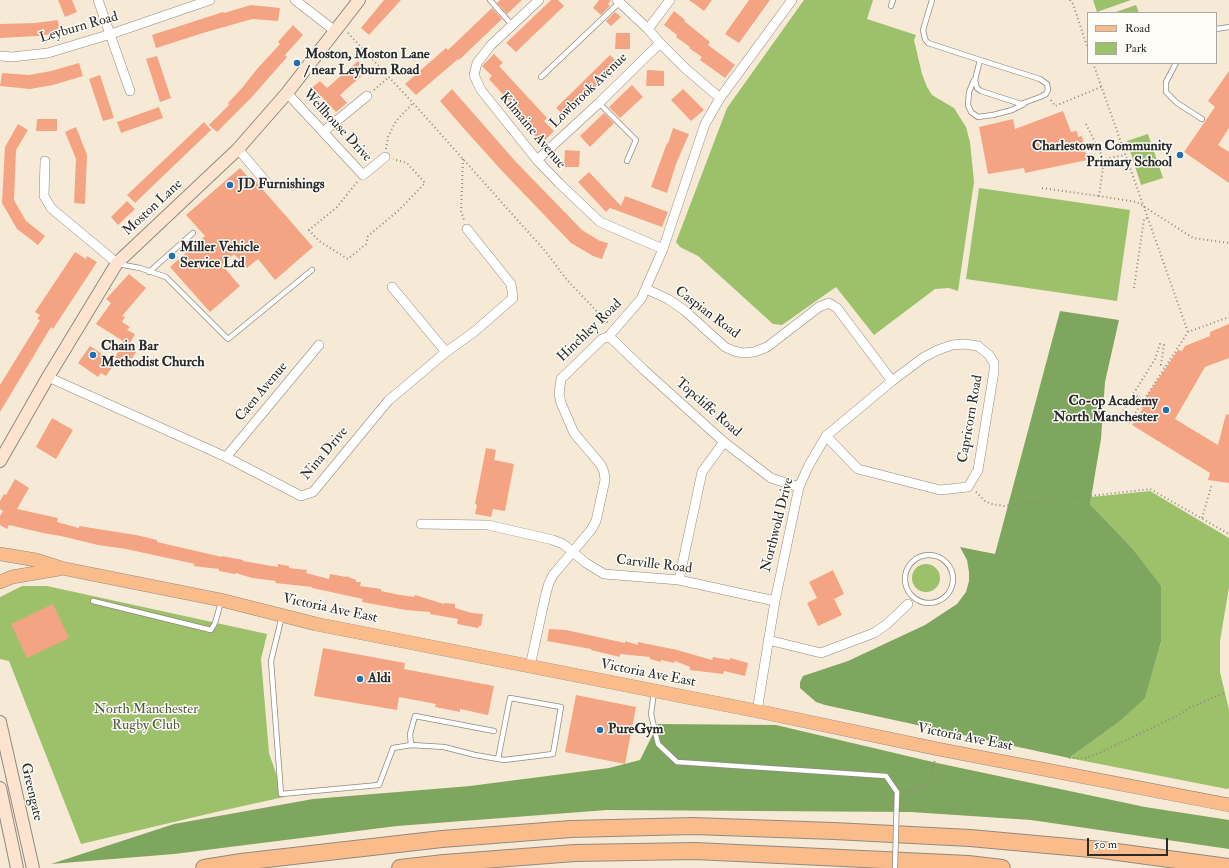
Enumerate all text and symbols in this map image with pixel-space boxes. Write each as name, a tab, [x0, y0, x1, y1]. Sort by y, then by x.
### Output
street label: Leyburn Road	[38, 9, 120, 47]
legend	[1087, 12, 1217, 64]
text: Road	[1125, 21, 1150, 36]
text: Park	[1125, 41, 1147, 56]
place label: Moston, Moston Lane / near Leyburn Road	[305, 47, 430, 80]
street label: Lowbrook Avenue	[547, 50, 631, 132]
marker: Moston, Moston Lane / near Leyburn Road	[292, 58, 302, 68]
street label: Wellhouse Drive	[299, 86, 375, 166]
street label: Kilmaine Avenue	[495, 90, 569, 172]
place label: Charlestown Community Primary School	[1032, 139, 1172, 172]
marker: Charlestown Community Primary School	[1175, 150, 1185, 160]
street label: Moston Lane	[120, 176, 186, 240]
place label: JD Furnishings	[238, 177, 325, 193]
marker: JD Furnishings	[225, 180, 235, 190]
place label: Miller Vehicle Service Ltd	[180, 240, 259, 272]
marker: Miller Vehicle Service Ltd	[167, 251, 177, 261]
street label: Caspian Road	[671, 283, 743, 343]
street label: Hinchley Road	[554, 296, 626, 366]
place label: Chain Bar Methodist Church	[101, 339, 205, 372]
marker: Chain Bar Methodist Church	[88, 350, 98, 360]
street label: Caen Avenue	[232, 359, 292, 425]
street label: Capricorn Road	[955, 374, 987, 464]
street label: Topcliffe Road	[672, 375, 744, 441]
place label: Co-op Academy North Manchester	[1053, 394, 1158, 426]
marker: Co-op Academy North Manchester	[1161, 405, 1171, 415]
street label: Nina Drive	[298, 424, 352, 484]
street label: Northwold Drive	[758, 476, 798, 574]
street label: Carville Road	[615, 552, 693, 578]
street label: Victoria Ave East	[281, 591, 379, 627]
street label: Victoria Ave East	[599, 657, 697, 691]
place label: Aldi	[368, 671, 391, 687]
marker: Aldi	[355, 674, 365, 684]
park label: North Manchester Rugby Club	[94, 702, 198, 734]
street label: Victoria Ave East	[916, 721, 1014, 755]
place label: PureGym	[608, 722, 663, 738]
marker: PureGym	[595, 725, 605, 735]
street label: Greengate	[16, 761, 46, 823]
scale bar	[1089, 830, 1170, 856]
text: 50 m	[1094, 837, 1117, 852]

